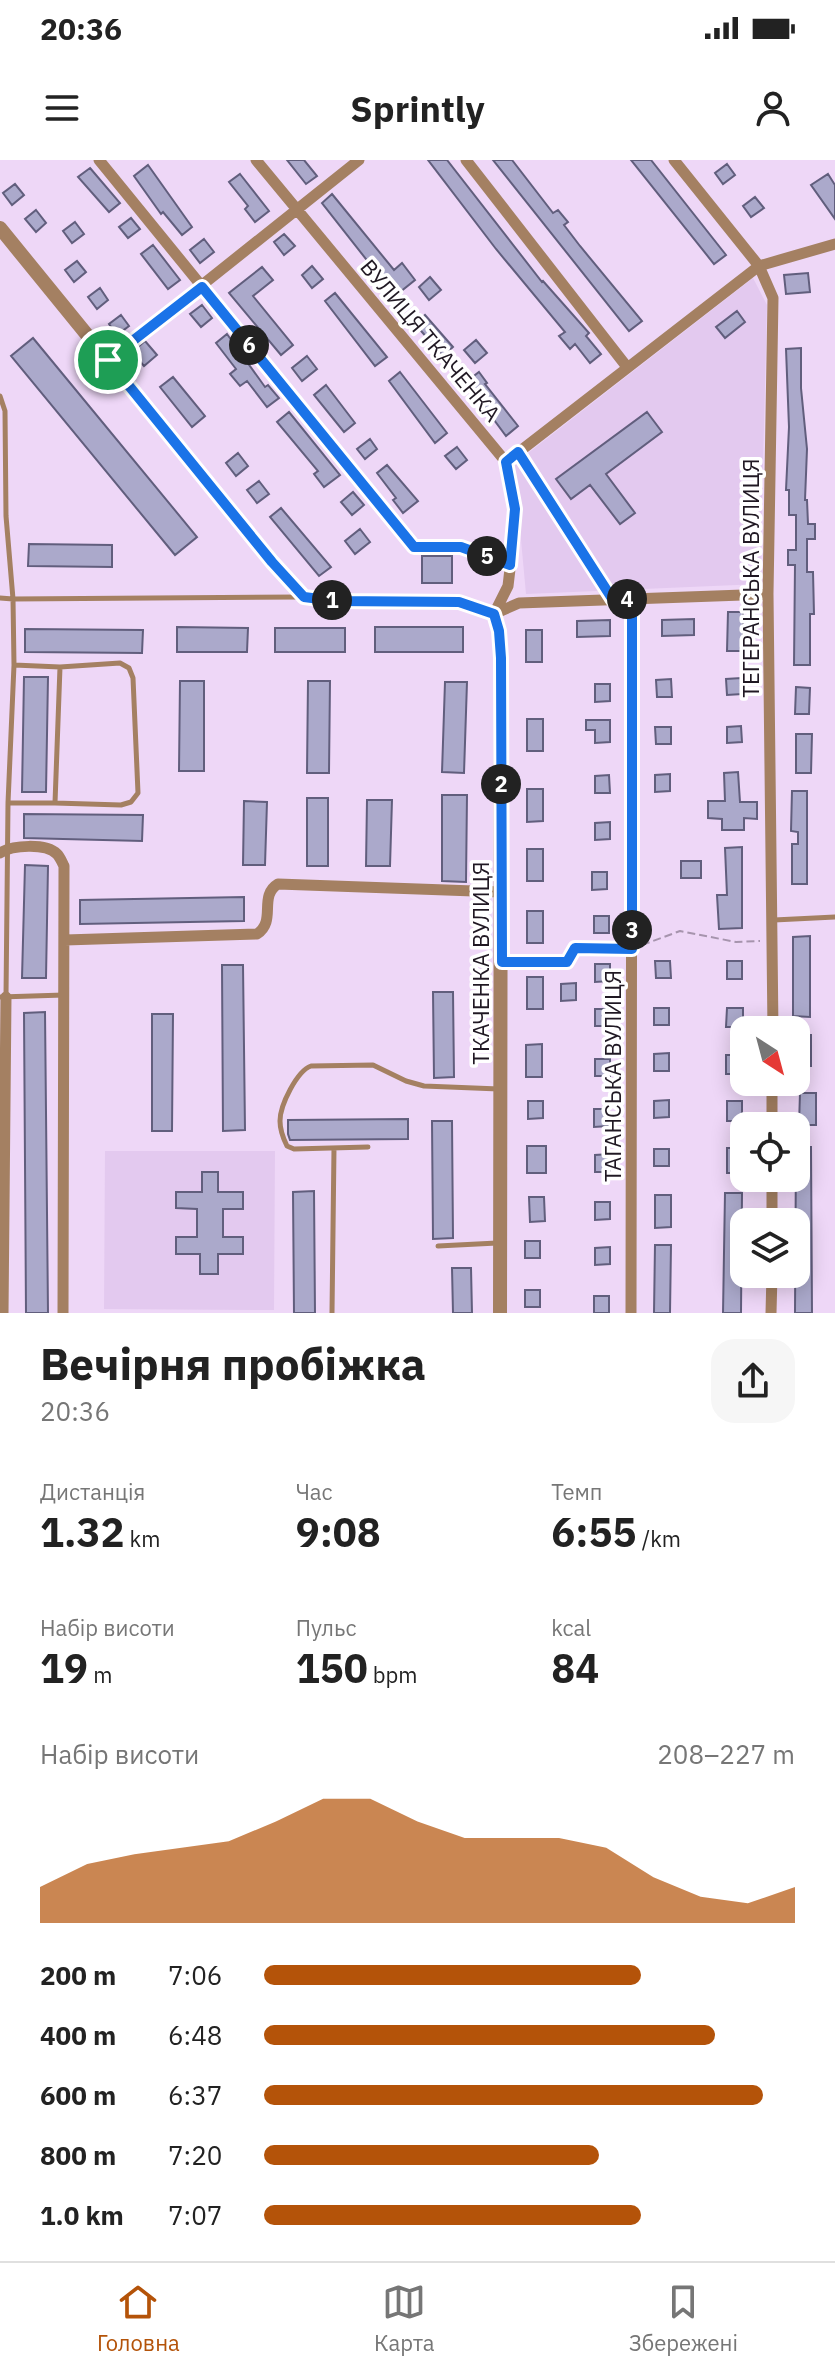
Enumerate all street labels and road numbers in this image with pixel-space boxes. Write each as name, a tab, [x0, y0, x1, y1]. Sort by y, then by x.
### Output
street label: ВУЛИЦЯ ТКАЧЕНКА	[355, 253, 507, 427]
street label: ТЕГЕРАНСЬКА ВУЛИЦЯ	[736, 458, 765, 698]
street label: ТКАЧЕНКА ВУЛИЦЯ	[466, 861, 495, 1065]
street label: ТАГАНСЬКА ВУЛИЦЯ	[598, 970, 627, 1182]

